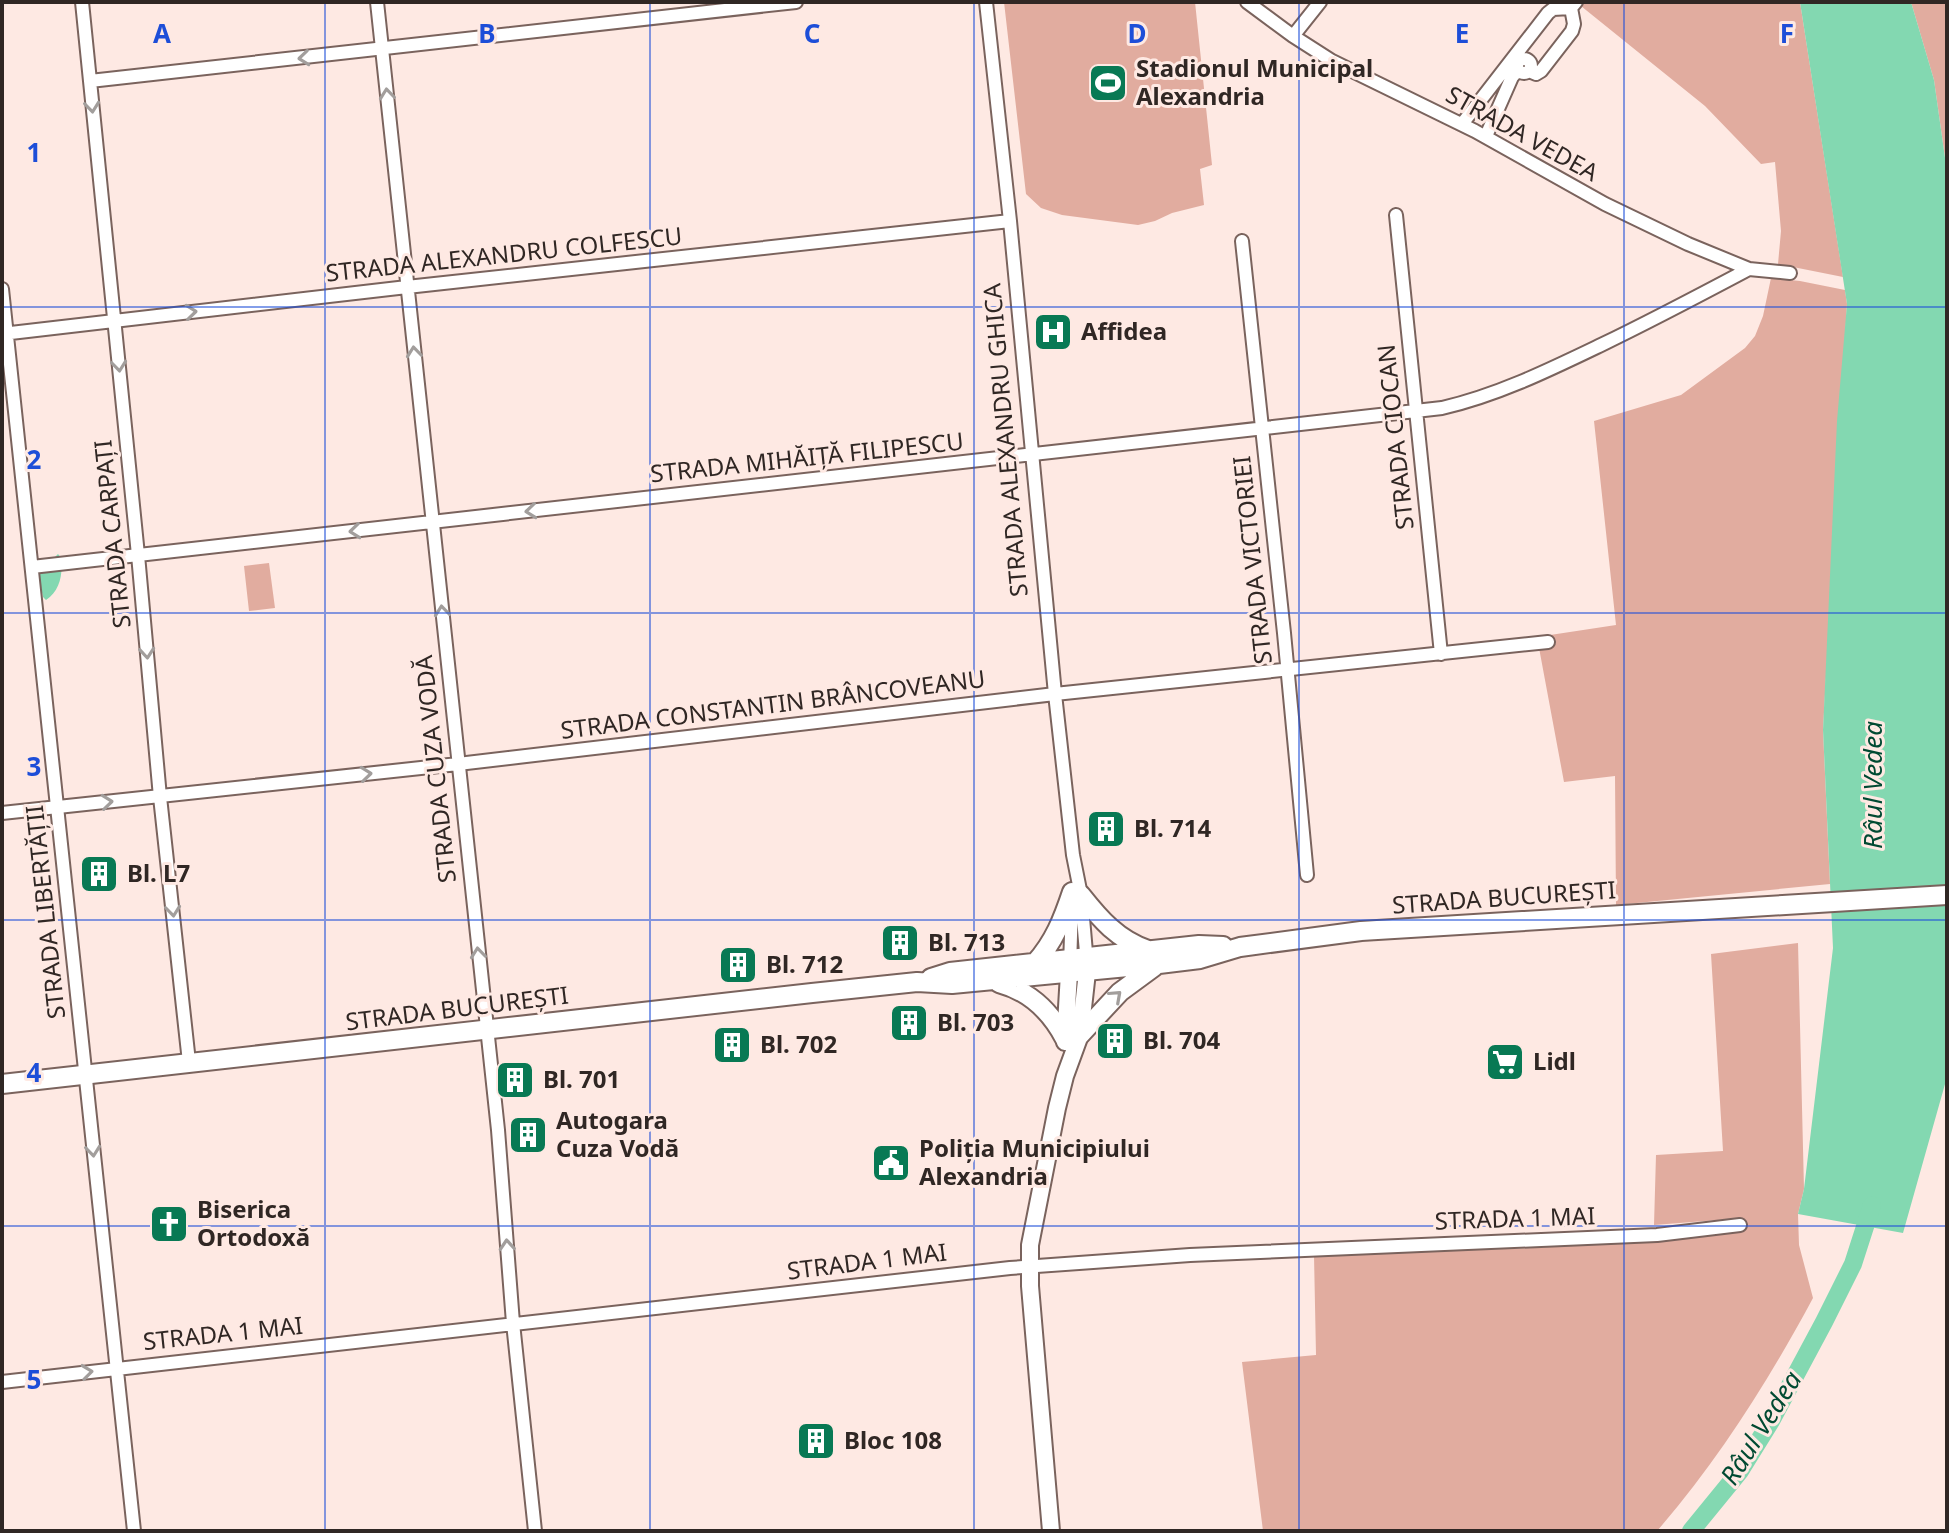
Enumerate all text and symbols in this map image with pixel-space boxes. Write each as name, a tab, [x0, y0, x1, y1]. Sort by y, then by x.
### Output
text: A	[153, 15, 171, 51]
text: B	[478, 15, 496, 51]
text: C	[804, 15, 820, 51]
text: D	[1127, 15, 1147, 51]
text: E	[1455, 15, 1469, 51]
text: F	[1780, 15, 1794, 51]
one-way arrow	[297, 49, 310, 66]
place label: Stadionul Municipal Alexandria	[1136, 51, 1373, 112]
sports icon: Stadionul Municipal Alexandria	[1087, 62, 1129, 104]
street label: STRADA VEDEA	[1441, 77, 1605, 188]
one-way arrow	[378, 87, 395, 100]
one-way arrow	[84, 101, 101, 114]
text: 1	[27, 134, 41, 170]
street label: STRADA ALEXANDRU COLFESCU	[324, 218, 684, 289]
street label: STRADA ALEXANDRU GHICA	[974, 281, 1035, 598]
one-way arrow	[185, 303, 198, 320]
hospital icon: Affidea	[1032, 311, 1074, 353]
place label: Affidea	[1081, 314, 1167, 347]
street label: STRADA CIOCAN	[1368, 343, 1421, 531]
one-way arrow	[406, 345, 423, 358]
one-way arrow	[110, 360, 127, 373]
street label: STRADA MIHĂIȚĂ FILIPESCU	[649, 424, 965, 489]
street label: STRADA CARPAȚI	[85, 438, 138, 630]
text: 2	[27, 441, 42, 477]
street label: STRADA VICTORIEI	[1224, 454, 1279, 666]
one-way arrow	[524, 502, 538, 519]
one-way arrow	[348, 522, 361, 539]
one-way arrow	[433, 604, 450, 617]
one-way arrow	[138, 647, 155, 660]
street label: STRADA CUZA VODĂ	[406, 653, 463, 885]
street label: STRADA CONSTANTIN BRÂNCOVEANU	[559, 661, 987, 746]
water label: Râul Vedea	[1854, 721, 1890, 849]
text: 3	[27, 748, 41, 784]
one-way arrow	[360, 766, 373, 783]
one-way arrow	[101, 794, 114, 811]
street label: STRADA LIBERTĂȚII	[17, 804, 72, 1021]
building icon: Bl. 714	[1085, 808, 1127, 850]
place label: Bl. 714	[1134, 811, 1212, 844]
building icon: Bl. L7	[78, 853, 120, 895]
place label: Bl. L7	[127, 856, 190, 889]
street label: STRADA BUCUREȘTI	[1391, 872, 1617, 921]
one-way arrow	[164, 905, 181, 918]
building icon: Bl. 713	[879, 922, 921, 964]
place label: Bl. 713	[928, 925, 1005, 958]
building icon: Bl. 712	[717, 944, 759, 986]
one-way arrow	[470, 946, 487, 959]
place label: Bl. 712	[766, 947, 843, 980]
street label: STRADA BUCUREȘTI	[344, 977, 570, 1038]
one-way arrow	[1107, 991, 1121, 1005]
building icon: Bl. 703	[888, 1002, 930, 1044]
place label: Bl. 703	[937, 1005, 1014, 1038]
building icon: Bl. 704	[1094, 1020, 1136, 1062]
place label: Bl. 704	[1143, 1023, 1221, 1056]
building icon: Bl. 702	[711, 1024, 753, 1066]
place label: Bl. 702	[760, 1027, 837, 1060]
supermarket icon: Lidl	[1484, 1041, 1526, 1083]
place label: Lidl	[1533, 1044, 1576, 1077]
text: 4	[27, 1054, 42, 1090]
building icon: Bl. 701	[494, 1059, 536, 1101]
place label: Bl. 701	[543, 1062, 620, 1095]
place label: Autogara Cuza Vodă	[556, 1103, 679, 1164]
building icon: Autogara Cuza Vodă	[507, 1114, 549, 1156]
place label: Poliția Municipiului Alexandria	[919, 1131, 1150, 1192]
public building icon: Poliția Municipiului Alexandria	[870, 1142, 912, 1184]
one-way arrow	[85, 1145, 102, 1158]
place label: Biserica Ortodoxă	[197, 1192, 310, 1253]
street label: STRADA 1 MAI	[1434, 1198, 1596, 1237]
church icon: Biserica Ortodoxă	[148, 1203, 190, 1245]
street label: STRADA 1 MAI	[785, 1234, 949, 1287]
one-way arrow	[499, 1238, 516, 1251]
street label: STRADA 1 MAI	[141, 1308, 304, 1357]
text: 5	[27, 1361, 41, 1397]
one-way arrow	[80, 1364, 94, 1381]
water label: Râul Vedea	[1711, 1364, 1809, 1491]
building icon: Bloc 108	[795, 1420, 837, 1462]
place label: Bloc 108	[844, 1423, 942, 1456]

